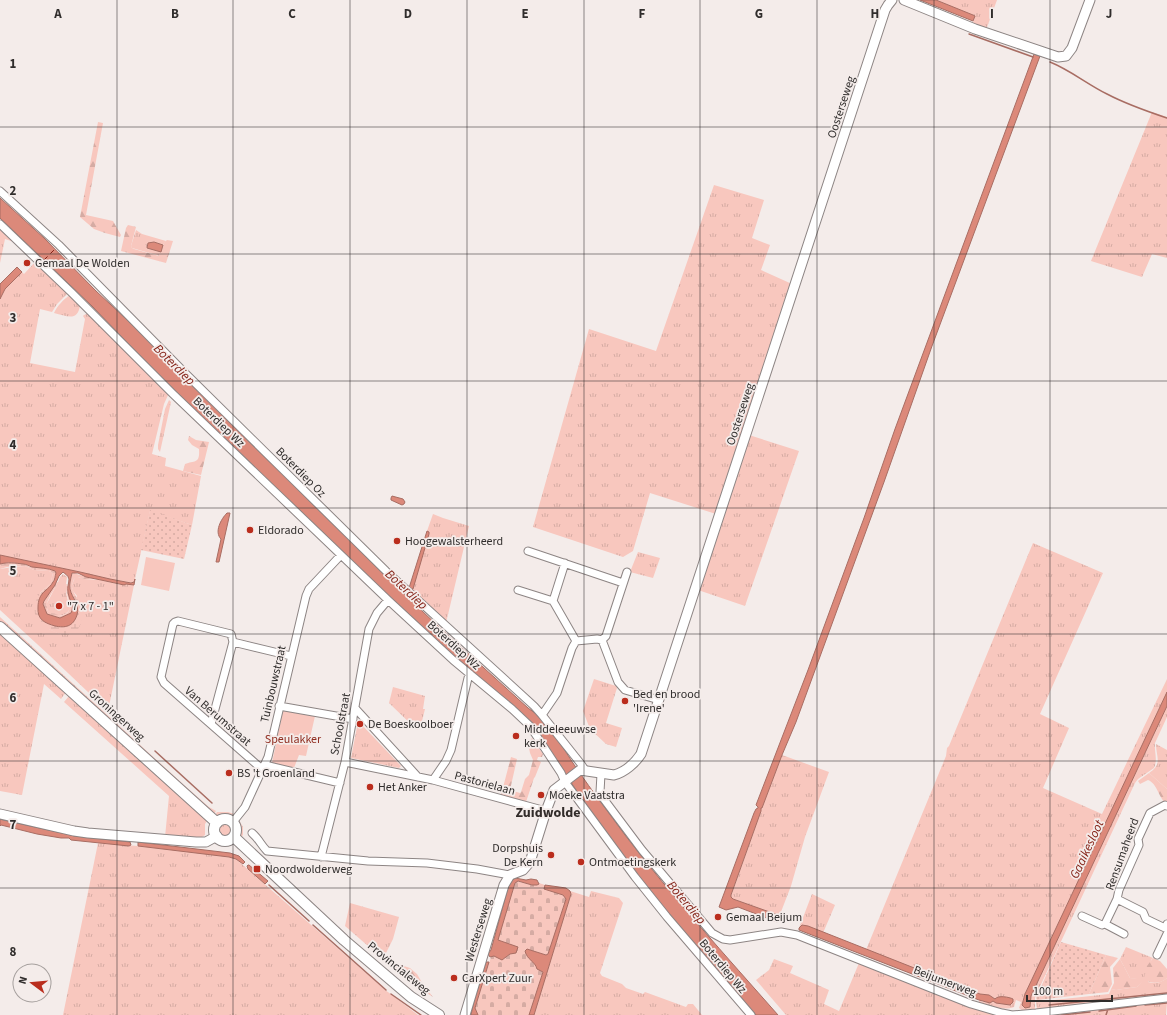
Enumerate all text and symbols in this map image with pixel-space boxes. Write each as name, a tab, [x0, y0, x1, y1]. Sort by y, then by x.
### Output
text: A	[53, 5, 62, 23]
text: B	[171, 5, 179, 23]
text: C	[288, 5, 296, 23]
text: D	[404, 5, 412, 23]
text: E	[521, 5, 529, 23]
text: F	[639, 5, 646, 23]
text: G	[755, 5, 763, 23]
text: H	[871, 5, 879, 23]
text: I	[990, 5, 994, 23]
text: J	[1106, 5, 1112, 23]
text: 1	[10, 55, 17, 73]
street label: Oosterseweg	[823, 74, 860, 141]
text: 2	[10, 182, 17, 200]
place label: Gemaal De Wolden	[35, 255, 130, 272]
marker: Gemaal De Wolden	[22, 258, 32, 268]
text: 3	[10, 309, 17, 327]
water label: Boterdiep	[150, 340, 199, 389]
street label: Oosterseweg	[722, 381, 759, 448]
street label: Boterdiep Wz	[189, 393, 248, 451]
text: 4	[10, 436, 17, 454]
street label: Boterdiep Oz	[272, 443, 330, 501]
place label: Eldorado	[258, 522, 304, 539]
marker: Eldorado	[245, 525, 255, 535]
place label: Hoogewalsterheerd	[405, 533, 503, 550]
marker: Hoogewalsterheerd	[392, 536, 402, 546]
text: 5	[10, 562, 17, 580]
water label: Boterdiep	[381, 565, 431, 614]
place label: "7 x 7 - 1"	[67, 598, 114, 615]
marker: "7 x 7 - 1"	[54, 601, 64, 611]
street label: Boterdiep Wz	[423, 617, 484, 674]
street label: Tuinbouwstraat	[256, 644, 291, 724]
street label: Van Berumstraat	[181, 683, 255, 750]
street label: Groningerweg	[85, 685, 149, 745]
place label: Bed en brood 'Irene'	[633, 686, 700, 717]
text: 6	[10, 689, 17, 707]
street label: Schoolstraat	[326, 691, 355, 757]
marker: Bed en brood 'Irene'	[620, 696, 630, 706]
place label: De Boeskoolboer	[368, 716, 454, 733]
marker: De Boeskoolboer	[355, 719, 365, 729]
place label: Middeleeuwse kerk	[524, 721, 596, 752]
park label: Speulakker	[265, 731, 322, 748]
marker: Middeleeuwse kerk	[511, 731, 521, 741]
place label: BS 't Groenland	[237, 765, 315, 782]
street label: Pastorielaan	[453, 767, 517, 800]
marker: BS 't Groenland	[224, 768, 234, 778]
place label: Het Anker	[378, 779, 428, 796]
marker: Het Anker	[365, 782, 375, 792]
place label: Moeke Vaatstra	[549, 787, 625, 804]
marker: Moeke Vaatstra	[536, 790, 546, 800]
district label: Zuidwolde	[515, 803, 581, 823]
text: 7	[10, 816, 17, 834]
water label: Gaaikesloot	[1065, 816, 1109, 882]
street label: Rensumaheerd	[1101, 816, 1143, 893]
place label: Dorpshuis De Kern	[492, 840, 543, 871]
marker: Dorpshuis De Kern	[546, 850, 556, 860]
place label: Ontmoetingskerk	[589, 854, 676, 871]
marker: Ontmoetingskerk	[576, 857, 586, 867]
place label: Noordwolderweg	[265, 861, 352, 878]
marker: Noordwolderweg	[252, 864, 262, 874]
water label: Boterdiep	[663, 877, 710, 928]
street label: Westerseweg	[461, 896, 496, 964]
place label: Gemaal Beijum	[726, 909, 802, 926]
marker: Gemaal Beijum	[713, 912, 723, 922]
street label: Boterdiep Wz	[695, 935, 750, 997]
street label: Provincialeweg	[364, 938, 434, 999]
text: 8	[10, 943, 17, 961]
street label: Beijumerweg	[911, 962, 979, 1001]
north arrow	[12, 963, 52, 1003]
place label: CarXpert Zuur	[462, 970, 533, 987]
marker: CarXpert Zuur	[449, 973, 459, 983]
text: N	[15, 975, 31, 986]
scale bar	[1027, 977, 1112, 1003]
text: 100 m	[1033, 983, 1063, 1000]

